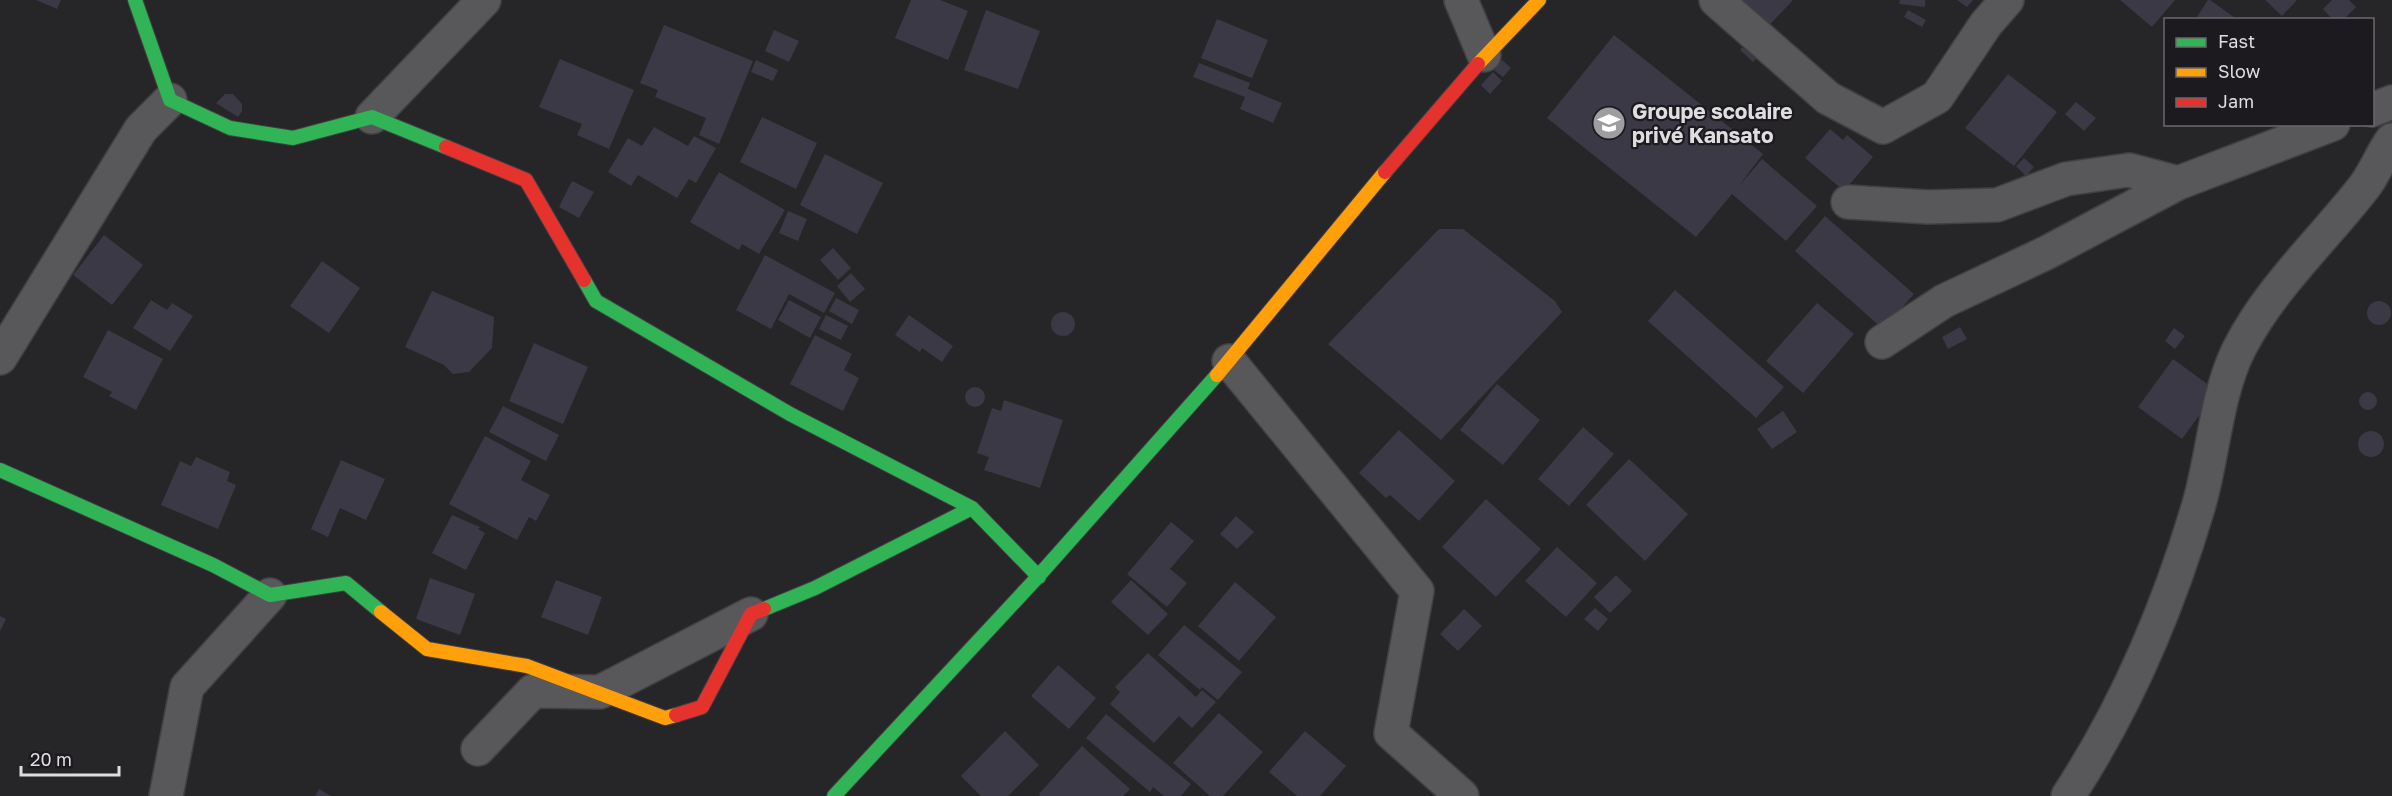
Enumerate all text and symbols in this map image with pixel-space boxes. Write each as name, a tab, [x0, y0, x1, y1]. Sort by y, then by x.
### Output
legend	[2164, 18, 2374, 126]
text: Fast	[2218, 30, 2255, 52]
text: Slow	[2218, 60, 2261, 82]
text: Jam	[2218, 90, 2254, 112]
place label: Groupe scolaire privé Kansato	[1632, 98, 1793, 148]
school or university icon: Groupe scolaire privé Kansato	[1591, 105, 1627, 141]
scale bar	[21, 739, 118, 777]
text: 20 m	[30, 748, 72, 770]

